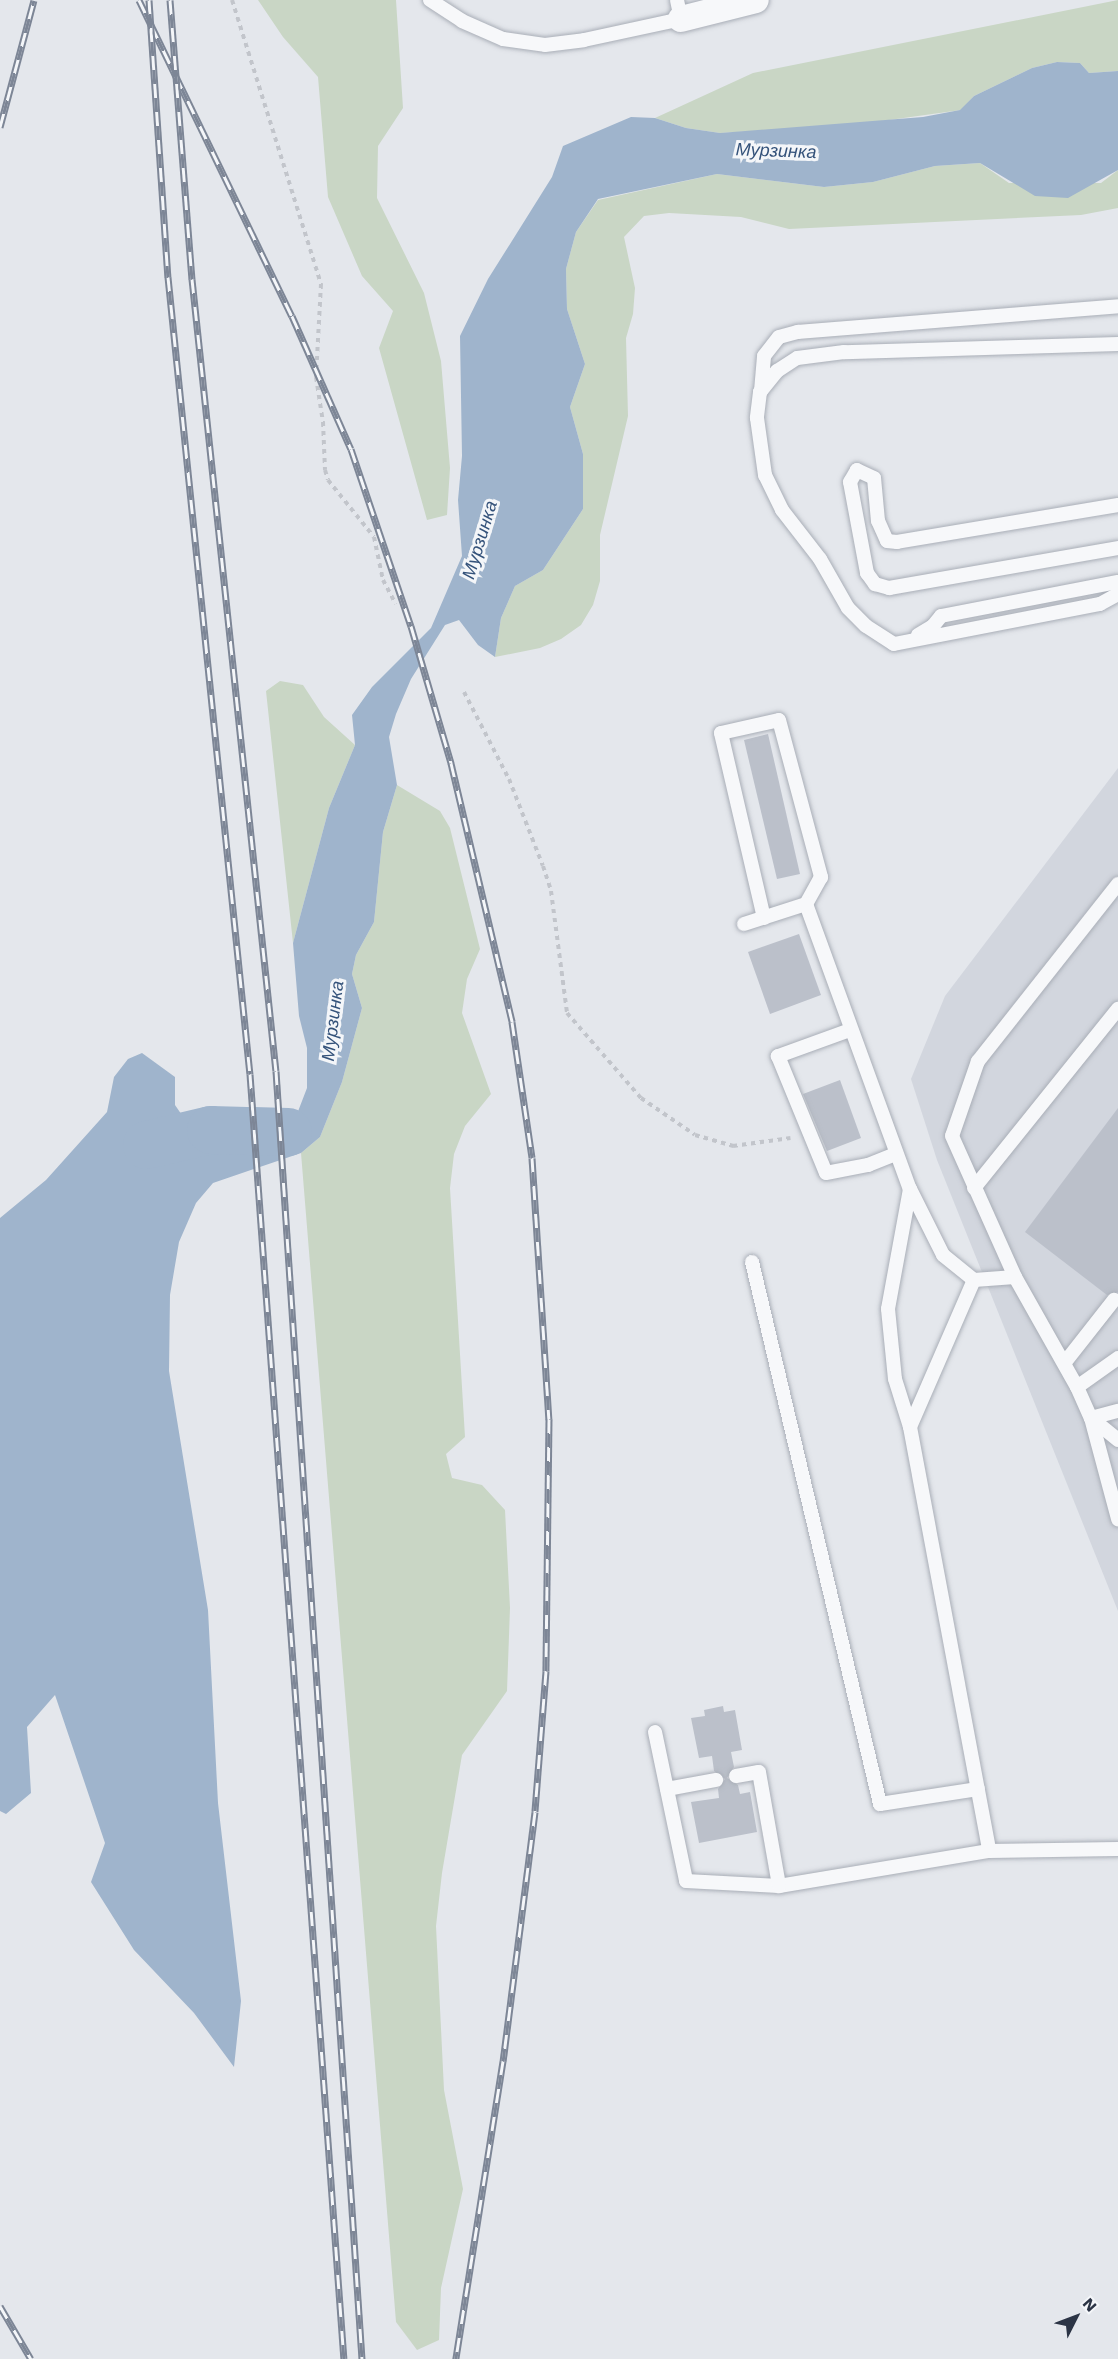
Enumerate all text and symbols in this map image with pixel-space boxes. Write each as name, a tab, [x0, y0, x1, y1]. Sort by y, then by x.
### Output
water label: Мурзинка	[735, 139, 817, 163]
water label: Мурзинка	[458, 498, 502, 582]
water label: Мурзинка	[317, 980, 349, 1062]
north arrow	[1046, 2287, 1106, 2347]
text: N	[1079, 2294, 1101, 2315]

